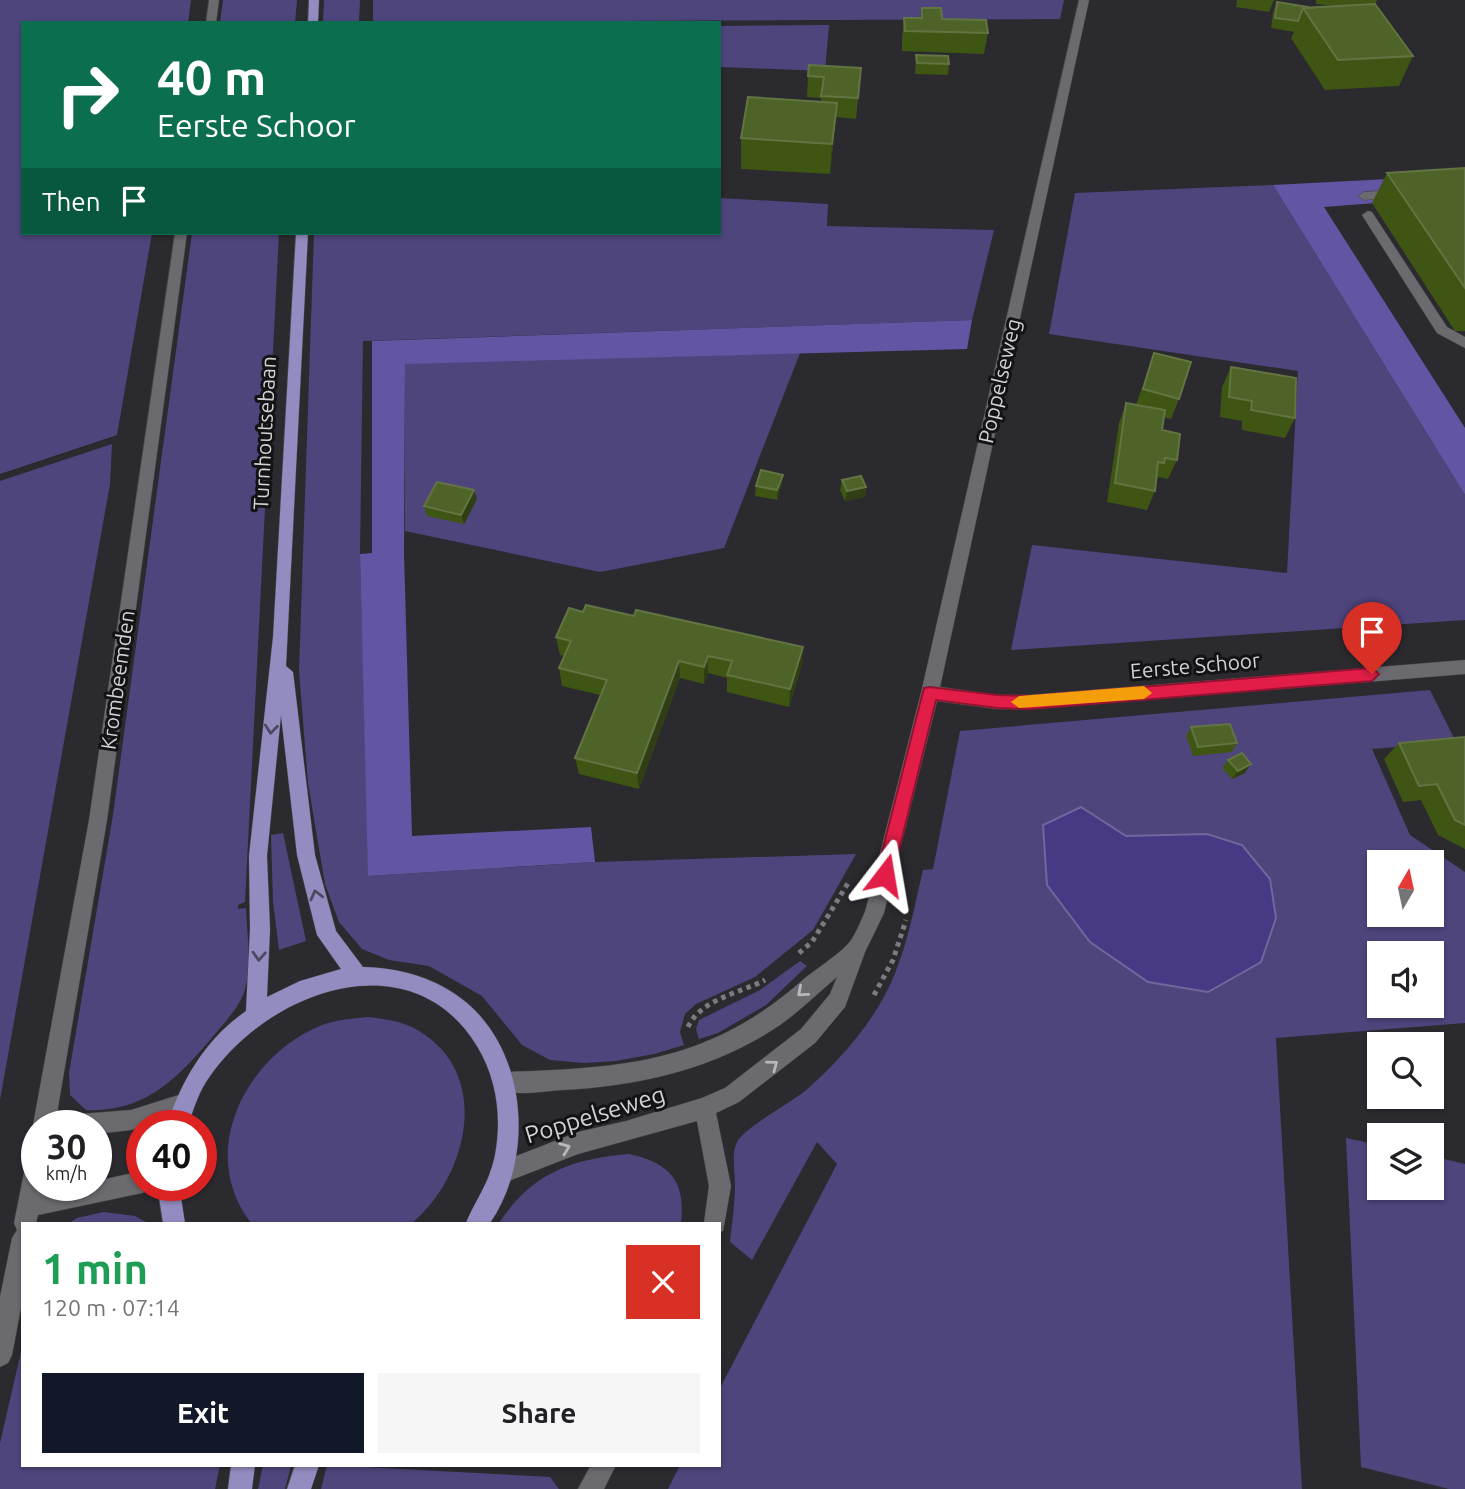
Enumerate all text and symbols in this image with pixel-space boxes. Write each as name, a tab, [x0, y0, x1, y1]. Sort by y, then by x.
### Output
icon: right	[42, 49, 133, 140]
text: 40 m	[157, 49, 266, 104]
text: Eerste Schoor	[157, 107, 356, 143]
icon: arrive	[115, 182, 153, 220]
text: Then	[42, 187, 101, 216]
street label: Poppelseweg	[973, 316, 1025, 445]
street label: Turnhoutsebaan	[248, 355, 280, 511]
pin	[1342, 602, 1402, 674]
street label: Krombeemden	[95, 609, 139, 751]
icon: arrive	[1353, 613, 1391, 651]
street label: Eerste Schoor	[1129, 647, 1261, 683]
one-way arrow	[264, 723, 279, 735]
position arrow	[848, 838, 922, 912]
north arrow	[1367, 850, 1444, 928]
map controls	[1367, 850, 1444, 1200]
one-way arrow	[310, 889, 324, 901]
button: sound	[1367, 941, 1444, 1018]
one-way arrow	[251, 951, 266, 962]
one-way arrow	[797, 984, 810, 996]
button: search	[1367, 1032, 1444, 1109]
one-way arrow	[766, 1060, 778, 1073]
street label: Poppelseweg	[522, 1080, 668, 1149]
speed limit sign: 40	[126, 1110, 217, 1201]
button: layers	[1367, 1123, 1444, 1200]
text: 30	[47, 1126, 86, 1166]
one-way arrow	[558, 1143, 570, 1157]
text: km/h	[46, 1163, 87, 1183]
text: 1 min	[42, 1245, 148, 1292]
button: close	[626, 1245, 700, 1319]
text: 120 m · 07:14	[42, 1295, 180, 1320]
button: Exit	[42, 1373, 364, 1453]
button: Share	[378, 1373, 700, 1453]

